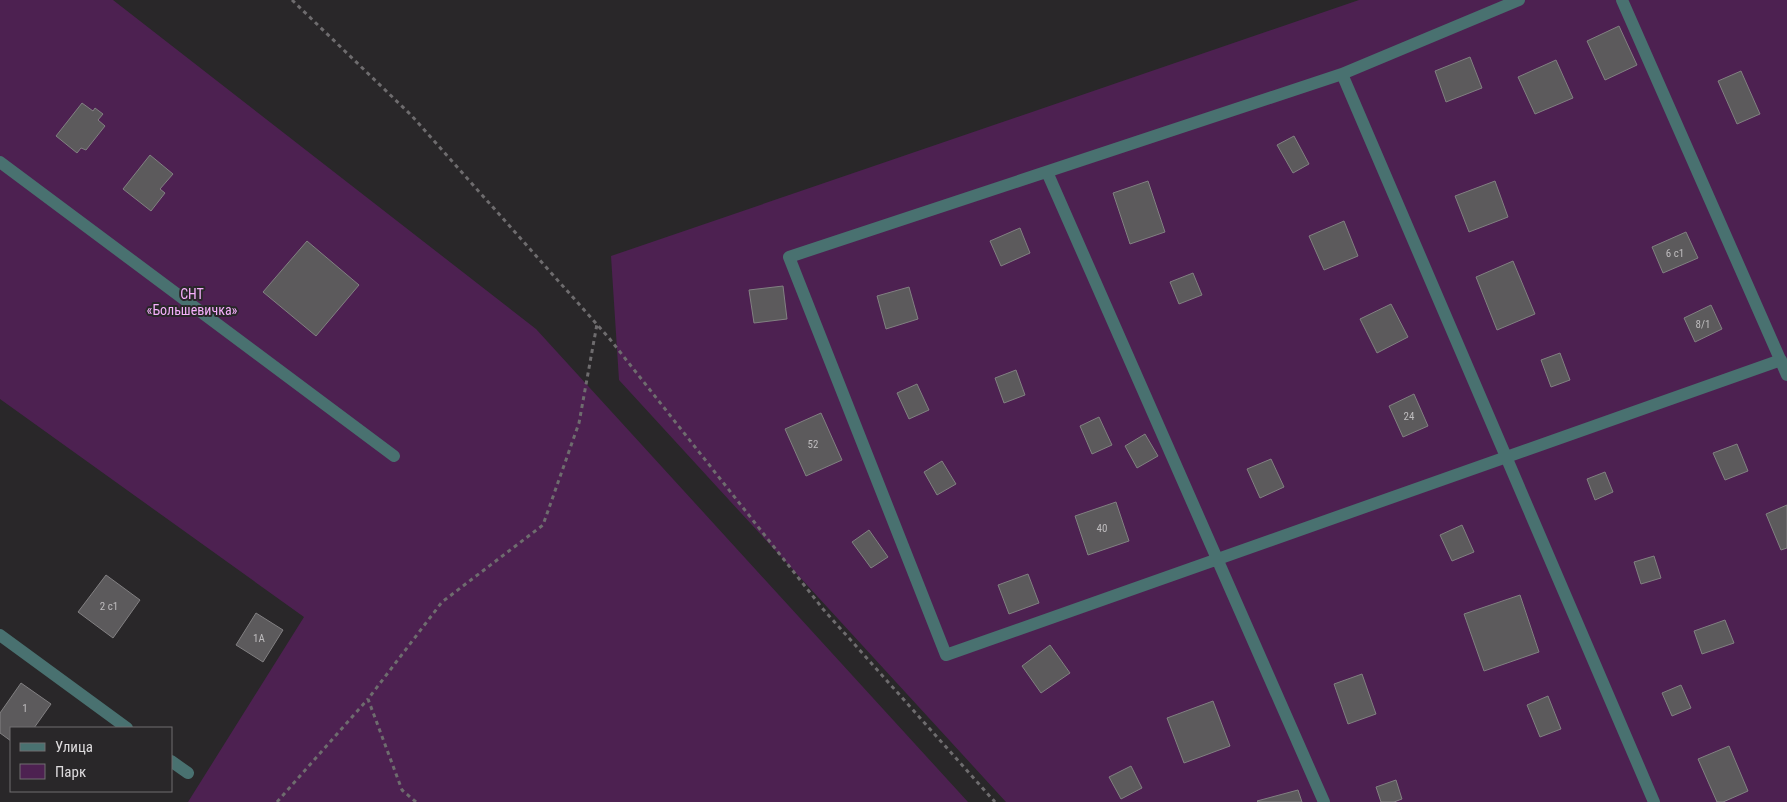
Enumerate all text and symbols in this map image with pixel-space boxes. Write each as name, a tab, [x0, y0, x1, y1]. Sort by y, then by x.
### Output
house number: 6 с1	[1666, 247, 1684, 260]
park label: СНТ «Большевичка»	[147, 286, 238, 318]
house number: 8/1	[1696, 318, 1710, 331]
house number: 24	[1404, 410, 1415, 423]
house number: 52	[808, 438, 818, 451]
house number: 40	[1097, 522, 1107, 535]
house number: 2 с1	[100, 600, 118, 613]
house number: 1А	[253, 632, 266, 645]
house number: 1	[22, 702, 28, 715]
legend	[10, 727, 172, 792]
text: Улица	[55, 738, 93, 756]
text: Парк	[55, 763, 86, 781]

